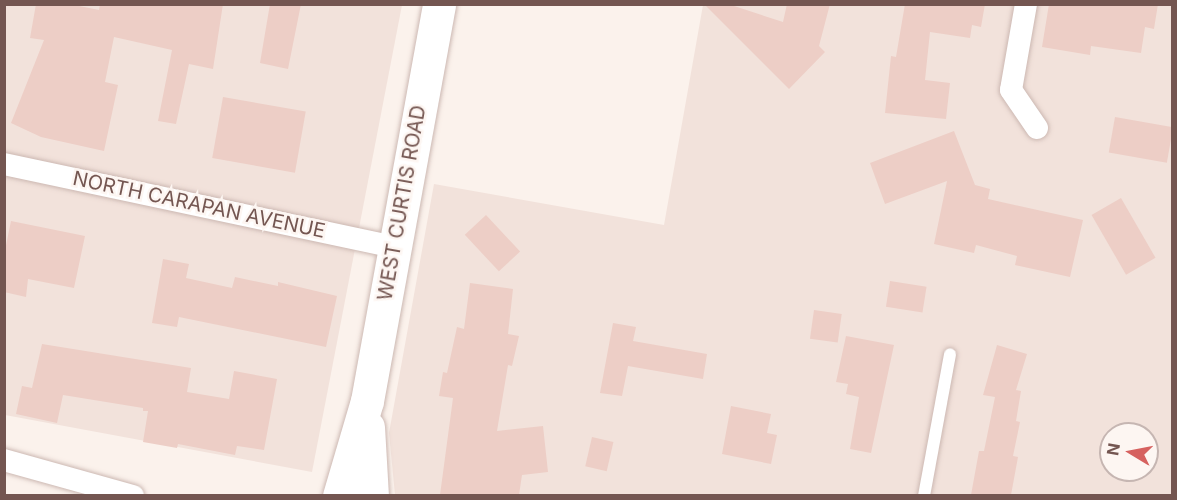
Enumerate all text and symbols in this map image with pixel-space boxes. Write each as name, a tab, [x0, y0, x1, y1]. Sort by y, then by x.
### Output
street label: WEST CURTIS ROAD	[373, 103, 431, 303]
street label: NORTH CARAPAN AVENUE	[71, 167, 327, 243]
north arrow	[1099, 422, 1159, 482]
text: N	[1102, 441, 1124, 457]

